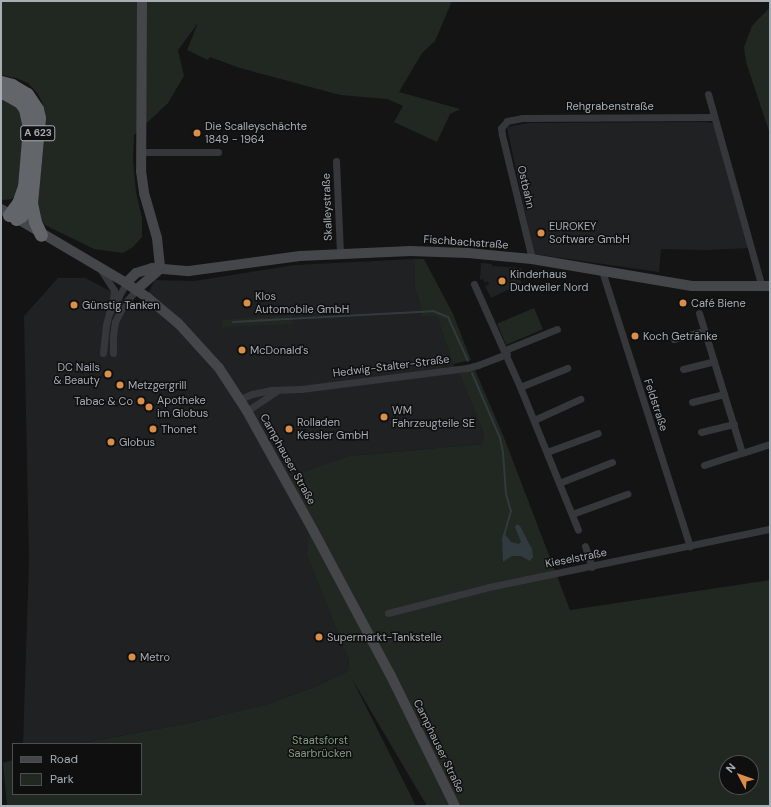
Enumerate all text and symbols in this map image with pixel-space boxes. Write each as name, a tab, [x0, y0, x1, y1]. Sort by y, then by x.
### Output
street label: Rehgrabenstraße	[566, 99, 654, 113]
place label: Die Scalleyschächte 1849 - 1964	[205, 120, 307, 146]
road number: A 623	[20, 125, 56, 141]
marker: Die Scalleyschächte 1849 - 1964	[192, 128, 202, 138]
street label: Ostbahn	[515, 164, 537, 210]
street label: Skalleystraße	[319, 173, 335, 241]
place label: EUROKEY Software GmbH	[549, 220, 630, 246]
marker: EUROKEY Software GmbH	[536, 228, 546, 238]
street label: Fischbachstraße	[423, 232, 509, 252]
place label: Kinderhaus Dudweiler Nord	[510, 268, 588, 294]
marker: Kinderhaus Dudweiler Nord	[497, 276, 507, 286]
place label: Klos Automobile GmbH	[255, 290, 349, 316]
place label: Café Biene	[691, 296, 746, 310]
place label: Günstig Tanken	[82, 298, 160, 312]
marker: Klos Automobile GmbH	[242, 298, 252, 308]
marker: Café Biene	[678, 298, 688, 308]
marker: Günstig Tanken	[69, 300, 79, 310]
place label: Koch Getränke	[643, 329, 718, 343]
marker: Koch Getränke	[630, 331, 640, 341]
place label: McDonald's	[250, 343, 309, 357]
marker: McDonald's	[237, 345, 247, 355]
street label: Hedwig-Stalter-Straße	[332, 352, 450, 380]
place label: DC Nails & Beauty	[53, 361, 100, 387]
marker: DC Nails & Beauty	[103, 369, 113, 379]
street label: Feldstraße	[641, 377, 671, 433]
place label: Metzgergrill	[128, 378, 187, 392]
marker: Metzgergrill	[115, 380, 125, 390]
place label: Tabac & Co	[74, 394, 133, 408]
place label: Apotheke im Globus	[157, 394, 208, 420]
marker: Tabac & Co	[136, 396, 146, 406]
marker: Apotheke im Globus	[144, 402, 154, 412]
place label: WM Fahrzeugteile SE	[392, 404, 475, 430]
street label: Camphauser Straße	[257, 411, 319, 507]
marker: WM Fahrzeugteile SE	[379, 412, 389, 422]
place label: Rolladen Kessler GmbH	[297, 416, 369, 442]
place label: Thonet	[161, 422, 197, 436]
marker: Thonet	[148, 424, 158, 434]
marker: Rolladen Kessler GmbH	[284, 424, 294, 434]
place label: Globus	[119, 435, 155, 449]
marker: Globus	[106, 437, 116, 447]
street label: Kieselstraße	[544, 546, 608, 570]
place label: Supermarkt-Tankstelle	[327, 630, 442, 644]
marker: Supermarkt-Tankstelle	[314, 632, 324, 642]
place label: Metro	[140, 650, 170, 664]
marker: Metro	[127, 652, 137, 662]
street label: Camphauser Straße	[411, 697, 467, 795]
park label: Staatsforst Saarbrücken	[288, 734, 352, 760]
legend	[12, 743, 142, 795]
text: Road	[50, 751, 78, 767]
north arrow	[719, 755, 759, 795]
text: N	[723, 760, 739, 775]
text: Park	[50, 771, 74, 787]

